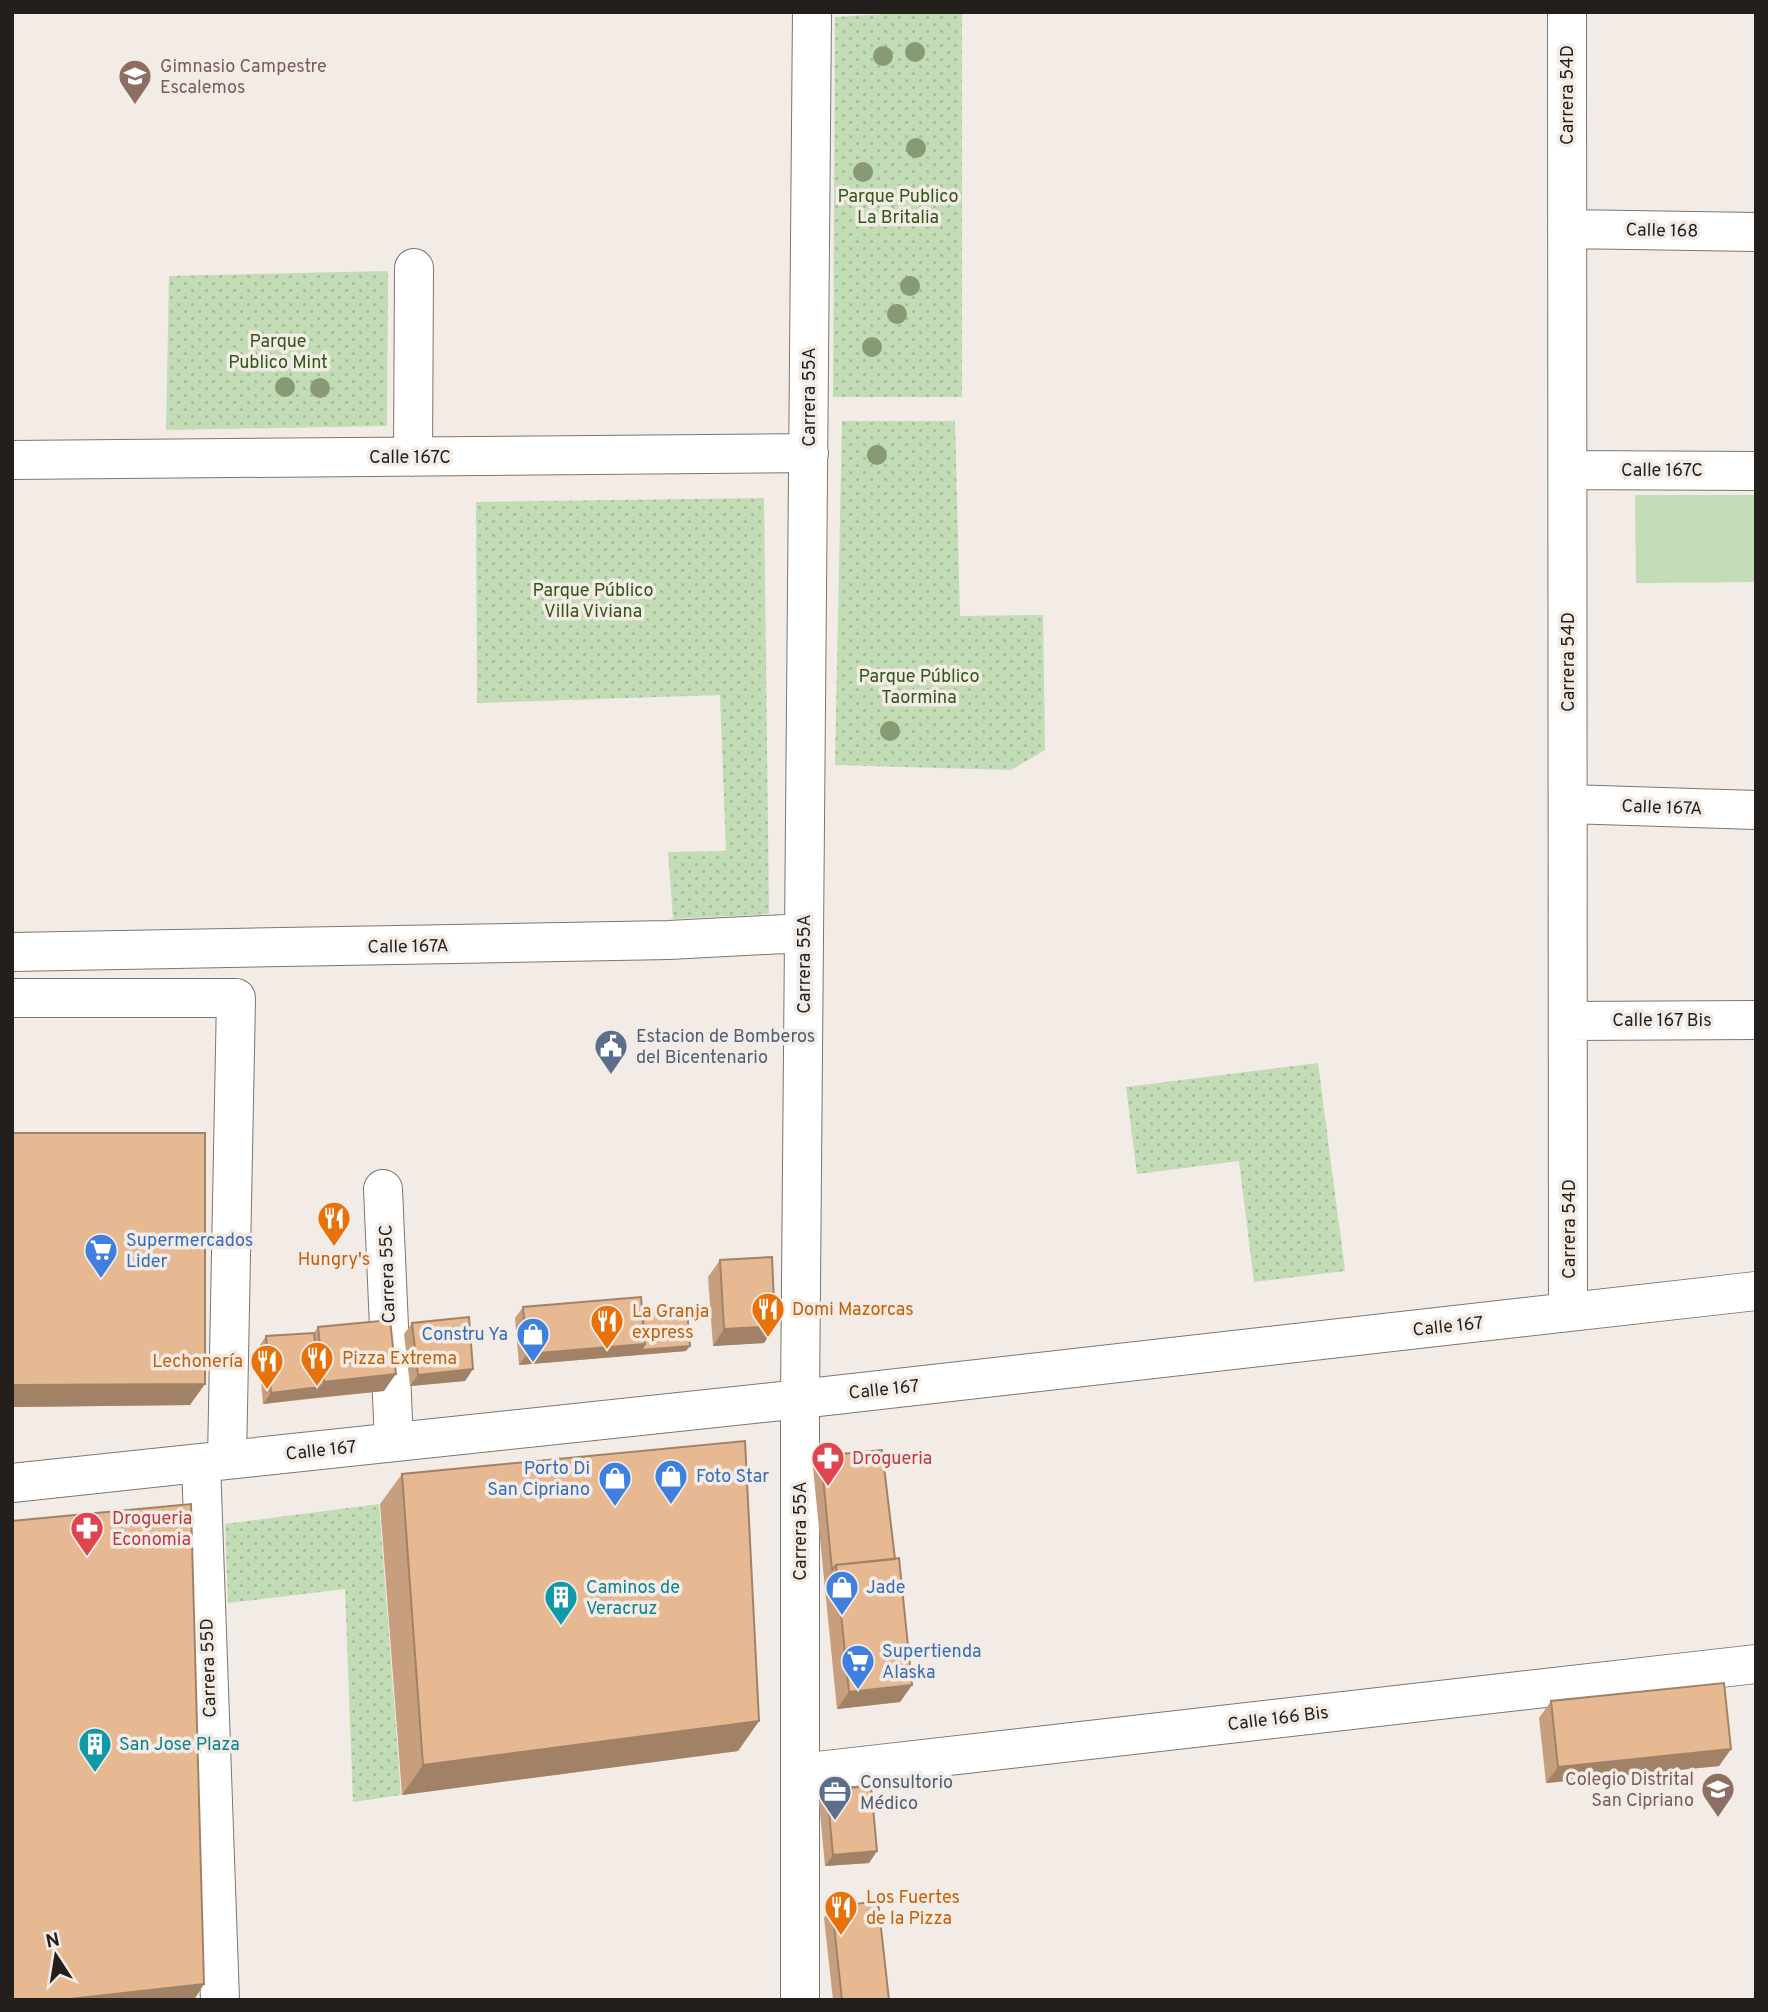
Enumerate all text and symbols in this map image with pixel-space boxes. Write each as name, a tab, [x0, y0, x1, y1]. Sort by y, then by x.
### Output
street label: Carrera 54D	[1557, 45, 1580, 145]
place label: Gimnasio Campestre Escalemos	[160, 56, 327, 100]
school or university icon: Gimnasio Campestre Escalemos	[116, 57, 154, 106]
park label: Parque Publico La Britalia	[837, 186, 959, 230]
street label: Calle 168	[1625, 219, 1699, 244]
park label: Parque Publico Mint	[228, 331, 328, 375]
street label: Carrera 55A	[799, 347, 822, 447]
street label: Calle 167C	[369, 447, 451, 470]
street label: Calle 167C	[1621, 460, 1703, 483]
park label: Parque Público Villa Viviana	[532, 580, 654, 624]
street label: Carrera 54D	[1558, 612, 1581, 712]
park label: Parque Público Taormina	[858, 666, 980, 710]
street label: Calle 167A	[1621, 796, 1703, 821]
street label: Carrera 55A	[794, 914, 817, 1014]
street label: Calle 167A	[367, 935, 449, 960]
street label: Calle 167 Bis	[1612, 1010, 1712, 1033]
place label: Estacion de Bomberos del Bicentenario	[636, 1026, 815, 1070]
public building icon: Estacion de Bomberos del Bicentenario	[592, 1027, 630, 1076]
street label: Carrera 54D	[1559, 1179, 1582, 1279]
restaurant icon: Hungry's	[315, 1199, 353, 1248]
street label: Carrera 55C	[375, 1224, 402, 1324]
place label: Supermercados Lider	[126, 1230, 253, 1274]
supermarket icon: Supermercados Lider	[82, 1231, 120, 1280]
place label: Hungry's	[298, 1249, 370, 1272]
restaurant icon: Domi Mazorcas	[749, 1290, 787, 1339]
place label: Domi Mazorcas	[792, 1299, 914, 1322]
place label: La Granja express	[632, 1301, 709, 1345]
restaurant icon: La Granja express	[588, 1302, 626, 1351]
street label: Calle 167	[1412, 1312, 1485, 1343]
shop icon: Constru Ya	[514, 1315, 552, 1364]
place label: Constru Ya	[422, 1324, 508, 1347]
restaurant icon: Pizza Extrema	[298, 1339, 336, 1388]
restaurant icon: Lechonería	[248, 1342, 286, 1391]
place label: Pizza Extrema	[342, 1348, 457, 1371]
place label: Lechonería	[152, 1351, 243, 1374]
street label: Calle 167	[848, 1375, 921, 1406]
street label: Calle 167	[285, 1436, 358, 1467]
pharmacy icon: Drogueria	[809, 1439, 847, 1488]
place label: Drogueria	[852, 1448, 932, 1471]
shop icon: Foto Star	[652, 1457, 690, 1506]
place label: Porto Di San Cipriano	[487, 1458, 590, 1502]
shop icon: Porto Di San Cipriano	[596, 1459, 634, 1508]
place label: Foto Star	[696, 1466, 769, 1489]
street label: Carrera 55A	[790, 1481, 813, 1581]
place label: Drogueria Economia	[112, 1508, 192, 1552]
pharmacy icon: Drogueria Economia	[68, 1509, 106, 1558]
shop icon: Jade	[823, 1568, 861, 1617]
place label: Caminos de Veracruz	[586, 1577, 680, 1621]
place label: Jade	[866, 1577, 905, 1600]
building icon: Caminos de Veracruz	[542, 1578, 580, 1627]
street label: Carrera 55D	[196, 1618, 223, 1718]
place label: Supertienda Alaska	[882, 1641, 982, 1685]
supermarket icon: Supertienda Alaska	[839, 1642, 877, 1691]
street label: Calle 166 Bis	[1226, 1702, 1330, 1737]
building icon: San Jose Plaza	[76, 1725, 114, 1774]
place label: San Jose Plaza	[119, 1734, 240, 1757]
place label: Colegio Distrital San Cipriano	[1565, 1769, 1694, 1813]
school or university icon: Colegio Distrital San Cipriano	[1699, 1770, 1737, 1819]
place label: Consultorio Médico	[860, 1772, 953, 1816]
office icon: Consultorio Médico	[816, 1773, 854, 1822]
place label: Los Fuertes de la Pizza	[866, 1887, 960, 1931]
restaurant icon: Los Fuertes de la Pizza	[822, 1888, 860, 1937]
north arrow	[21, 1921, 91, 1991]
text: N	[44, 1928, 62, 1954]

